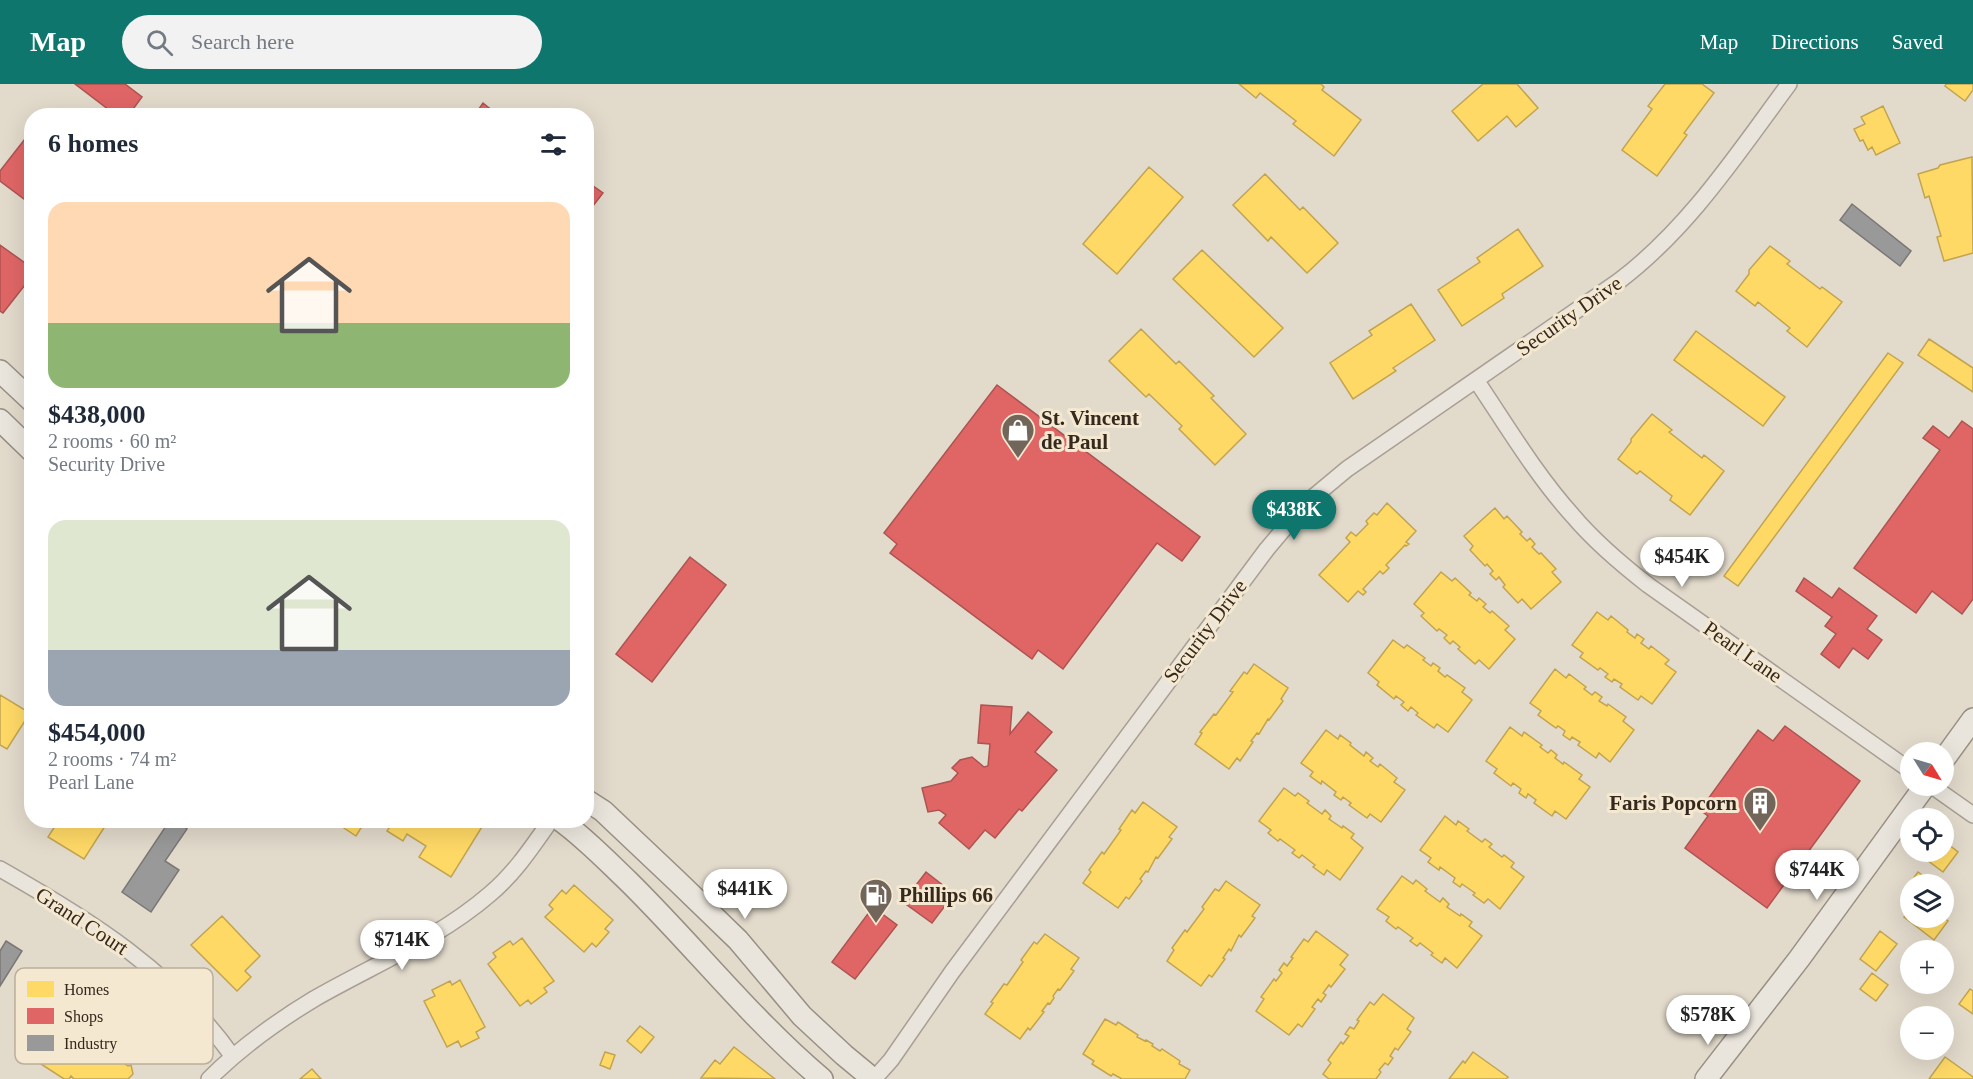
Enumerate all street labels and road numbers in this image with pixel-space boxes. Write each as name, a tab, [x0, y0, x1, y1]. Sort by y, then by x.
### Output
street label: Security Drive	[1512, 271, 1626, 361]
street label: Security Drive	[1158, 575, 1252, 687]
street label: Pearl Lane	[1699, 616, 1787, 688]
street label: Grand Court	[31, 882, 133, 960]

